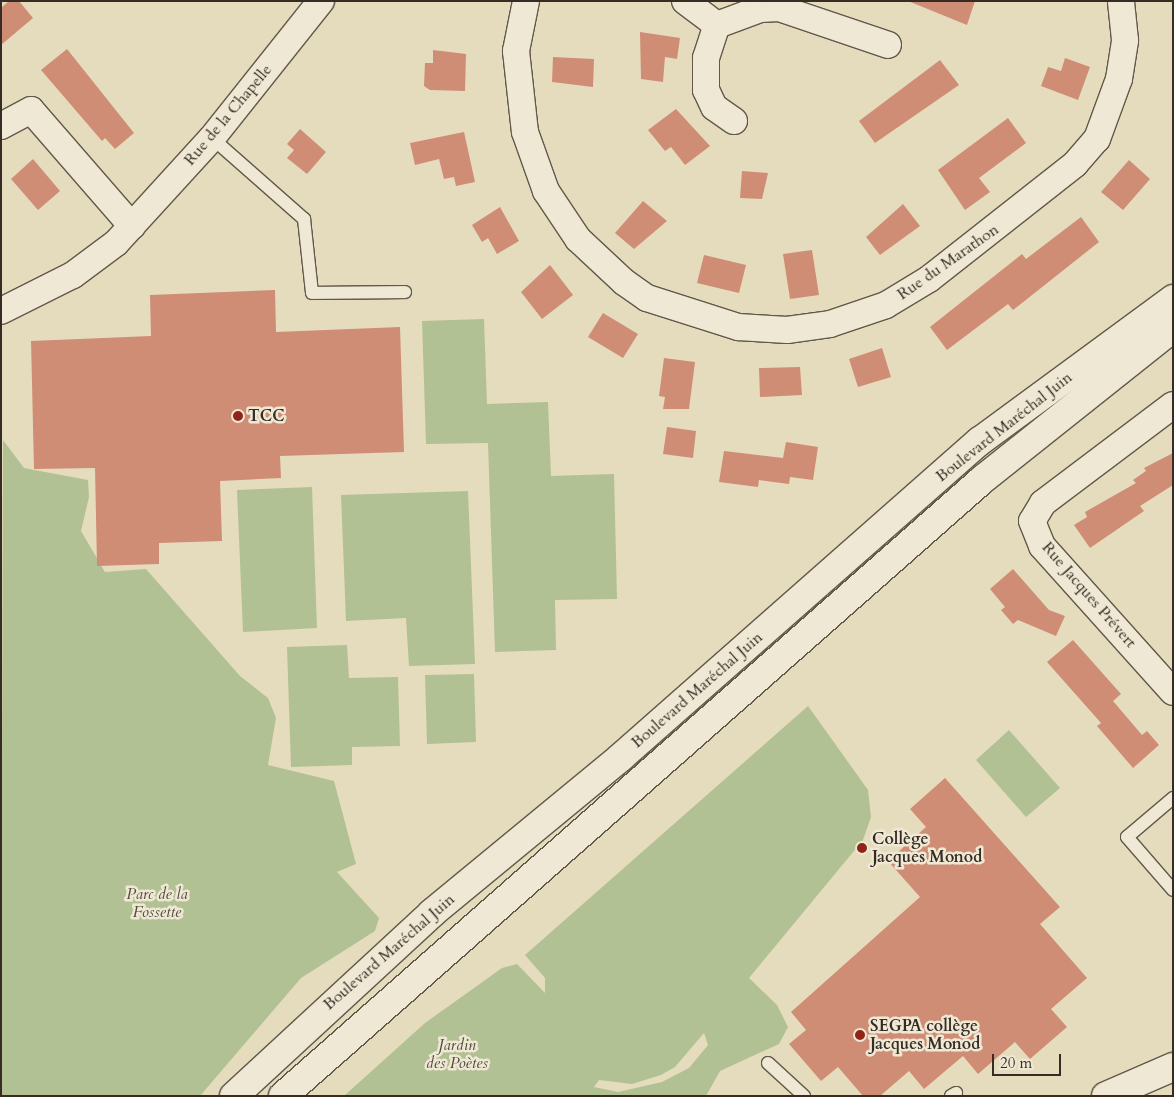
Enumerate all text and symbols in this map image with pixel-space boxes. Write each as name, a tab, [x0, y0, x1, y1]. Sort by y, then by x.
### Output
street label: Rue de la Chapelle	[180, 61, 276, 169]
street label: Rue du Marathon	[894, 220, 1002, 304]
street label: Boulevard Maréchal Juin	[932, 368, 1076, 486]
place label: TCC	[248, 406, 285, 426]
marker: TCC	[232, 410, 244, 422]
street label: Rue Jacques Prévert	[1038, 538, 1140, 652]
street label: Boulevard Maréchal Juin	[627, 628, 767, 752]
place label: Collège Jacques Monod	[872, 829, 982, 867]
marker: Collège Jacques Monod	[856, 842, 868, 854]
park label: Parc de la Fossette	[126, 884, 188, 922]
street label: Boulevard Maréchal Juin	[319, 890, 459, 1014]
place label: SEGPA collège Jacques Monod	[870, 1016, 980, 1054]
marker: SEGPA collège Jacques Monod	[854, 1029, 866, 1041]
park label: Jardin des Poètes	[426, 1035, 488, 1073]
scale bar	[994, 1044, 1063, 1076]
text: 20 m	[1000, 1053, 1032, 1073]

